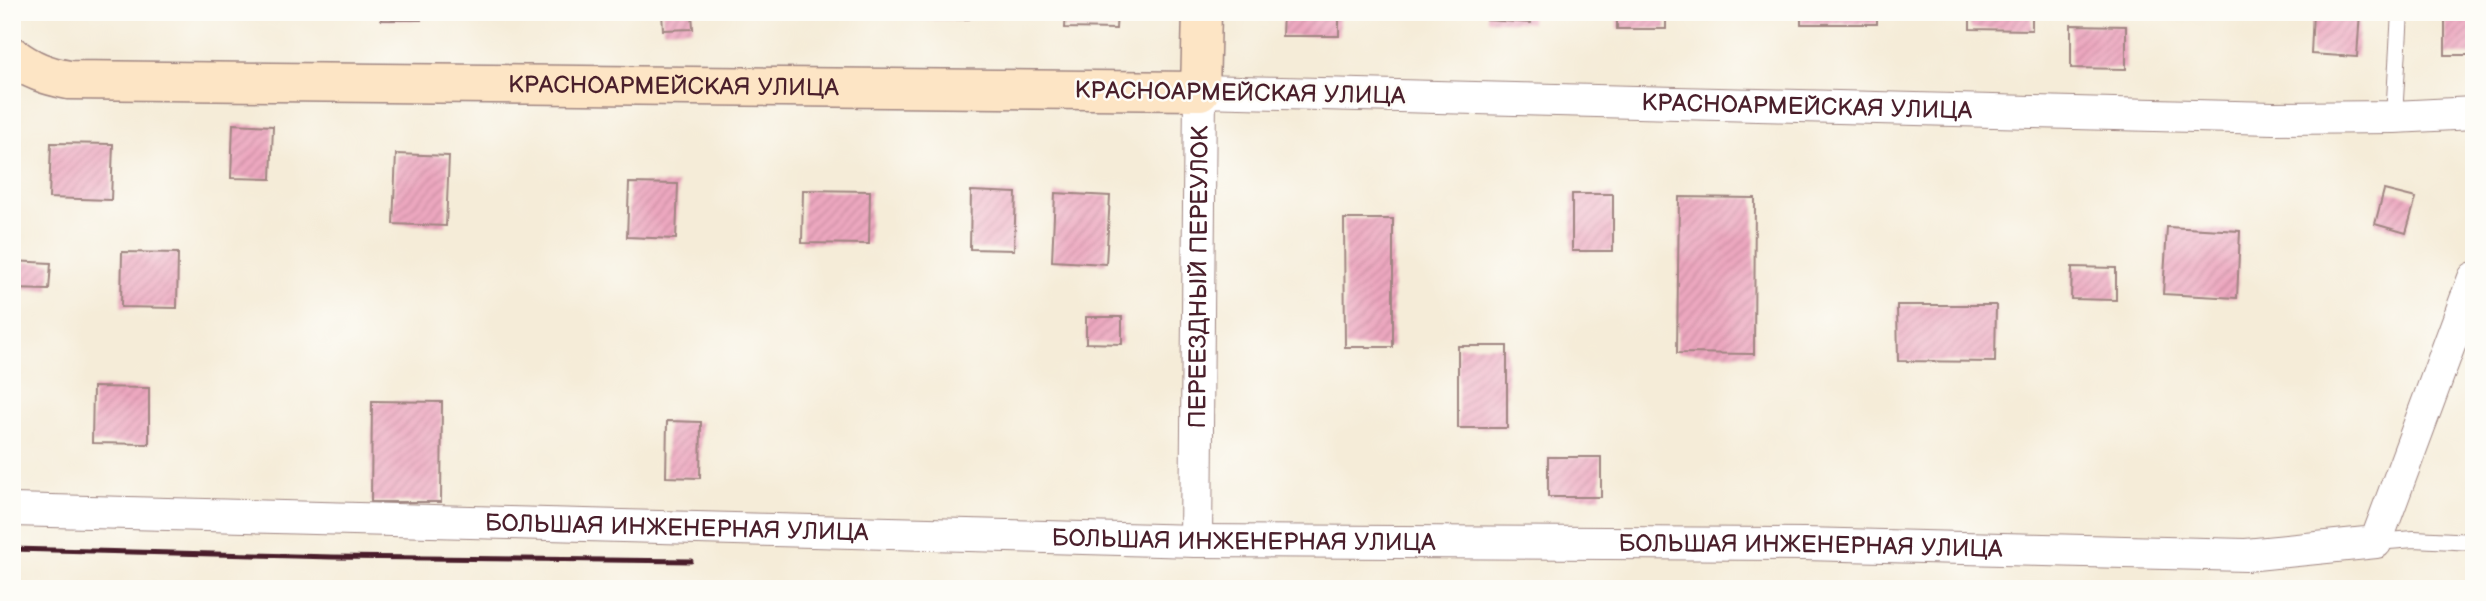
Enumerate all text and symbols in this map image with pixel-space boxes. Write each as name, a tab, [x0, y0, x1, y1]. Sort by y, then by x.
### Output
street label: КРАСНОАРМЕЙСКАЯ УЛИЦА	[508, 70, 839, 102]
street label: КРАСНОАРМЕЙСКАЯ УЛИЦА	[1074, 76, 1406, 110]
street label: КРАСНОАРМЕЙСКАЯ УЛИЦА	[1641, 88, 1973, 125]
street label: ПЕРЕЕЗДНЫЙ ПЕРЕУЛОК	[1183, 125, 1214, 429]
street label: БОЛЬШАЯ ИНЖЕНЕРНАЯ УЛИЦА	[485, 508, 869, 547]
street label: БОЛЬШАЯ ИНЖЕНЕРНАЯ УЛИЦА	[1051, 523, 1436, 557]
street label: БОЛЬШАЯ ИНЖЕНЕРНАЯ УЛИЦА	[1619, 529, 2003, 563]

